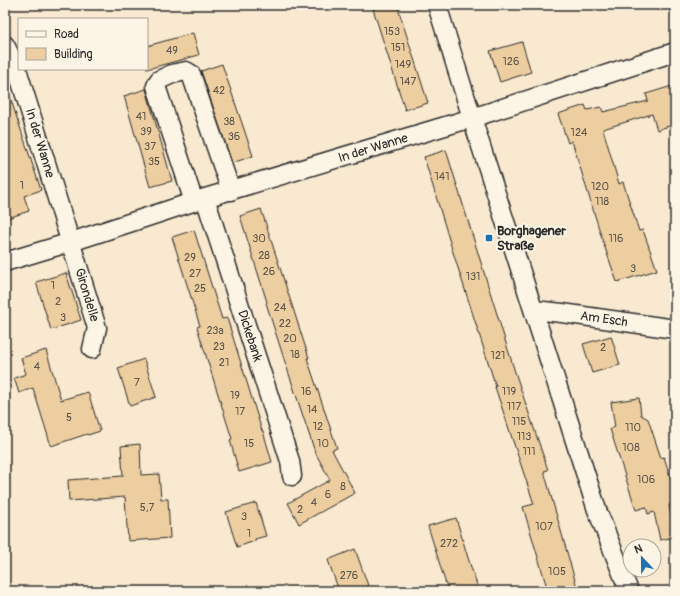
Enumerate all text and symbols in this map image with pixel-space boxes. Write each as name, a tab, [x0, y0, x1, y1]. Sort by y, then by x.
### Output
legend	[18, 18, 148, 70]
house number: 153	[384, 25, 400, 38]
text: Road	[54, 27, 79, 42]
house number: 151	[391, 41, 405, 54]
house number: 49	[166, 44, 178, 57]
text: Building	[54, 47, 93, 62]
house number: 126	[503, 55, 519, 68]
house number: 149	[395, 58, 412, 71]
house number: 147	[400, 75, 416, 88]
house number: 42	[213, 84, 225, 97]
street label: In der Wanne	[22, 106, 58, 180]
house number: 41	[136, 110, 146, 123]
house number: 38	[223, 115, 235, 128]
house number: 39	[140, 125, 152, 138]
house number: 124	[571, 126, 588, 139]
house number: 36	[228, 130, 240, 143]
street label: In der Wanne	[336, 130, 410, 166]
house number: 37	[144, 140, 156, 153]
house number: 35	[148, 155, 160, 168]
house number: 141	[435, 170, 449, 183]
house number: 1	[20, 179, 24, 192]
house number: 120	[591, 180, 609, 193]
house number: 118	[595, 195, 610, 208]
place label: Borghagener Straße	[497, 223, 566, 254]
house number: 30	[252, 232, 266, 245]
house number: 116	[608, 232, 624, 245]
marker: Borghagener Straße	[484, 233, 494, 243]
house number: 28	[258, 249, 270, 262]
house number: 29	[184, 251, 196, 264]
house number: 3	[630, 262, 636, 275]
house number: 26	[263, 265, 275, 278]
street label: Girondelle	[71, 266, 103, 324]
house number: 27	[189, 267, 201, 280]
house number: 131	[466, 270, 480, 283]
house number: 1	[51, 279, 55, 292]
house number: 25	[194, 282, 206, 295]
house number: 2	[55, 295, 61, 308]
house number: 24	[274, 301, 287, 314]
street label: Dickebank	[234, 308, 266, 365]
street label: Am Esch	[579, 308, 629, 330]
house number: 3	[60, 311, 66, 324]
house number: 22	[279, 317, 291, 330]
house number: 23a	[206, 324, 224, 337]
house number: 20	[283, 332, 297, 345]
house number: 23	[213, 340, 225, 353]
house number: 2	[600, 341, 606, 354]
house number: 18	[290, 348, 300, 361]
house number: 121	[491, 349, 505, 362]
house number: 21	[219, 356, 229, 369]
house number: 4	[34, 360, 41, 373]
house number: 7	[134, 376, 140, 389]
house number: 16	[301, 385, 311, 398]
house number: 119	[502, 385, 516, 398]
house number: 19	[230, 389, 240, 402]
house number: 117	[507, 400, 521, 413]
house number: 14	[307, 403, 318, 416]
house number: 17	[235, 405, 245, 418]
house number: 5	[66, 411, 72, 424]
house number: 115	[512, 415, 526, 428]
house number: 12	[313, 420, 323, 433]
house number: 110	[625, 421, 641, 434]
house number: 113	[517, 430, 531, 443]
house number: 15	[244, 437, 254, 450]
house number: 10	[317, 437, 329, 450]
house number: 108	[622, 441, 640, 454]
house number: 111	[523, 445, 535, 458]
house number: 106	[637, 473, 655, 486]
house number: 8	[340, 480, 346, 493]
house number: 6	[325, 488, 331, 501]
house number: 4	[311, 496, 318, 509]
house number: 5,7	[140, 501, 154, 514]
house number: 2	[297, 503, 303, 516]
house number: 3	[241, 510, 247, 523]
house number: 107	[535, 520, 553, 533]
house number: 1	[247, 527, 251, 540]
house number: 272	[440, 537, 458, 550]
north arrow	[622, 538, 662, 578]
text: N	[633, 542, 645, 557]
house number: 105	[548, 565, 566, 578]
house number: 276	[340, 569, 358, 582]

